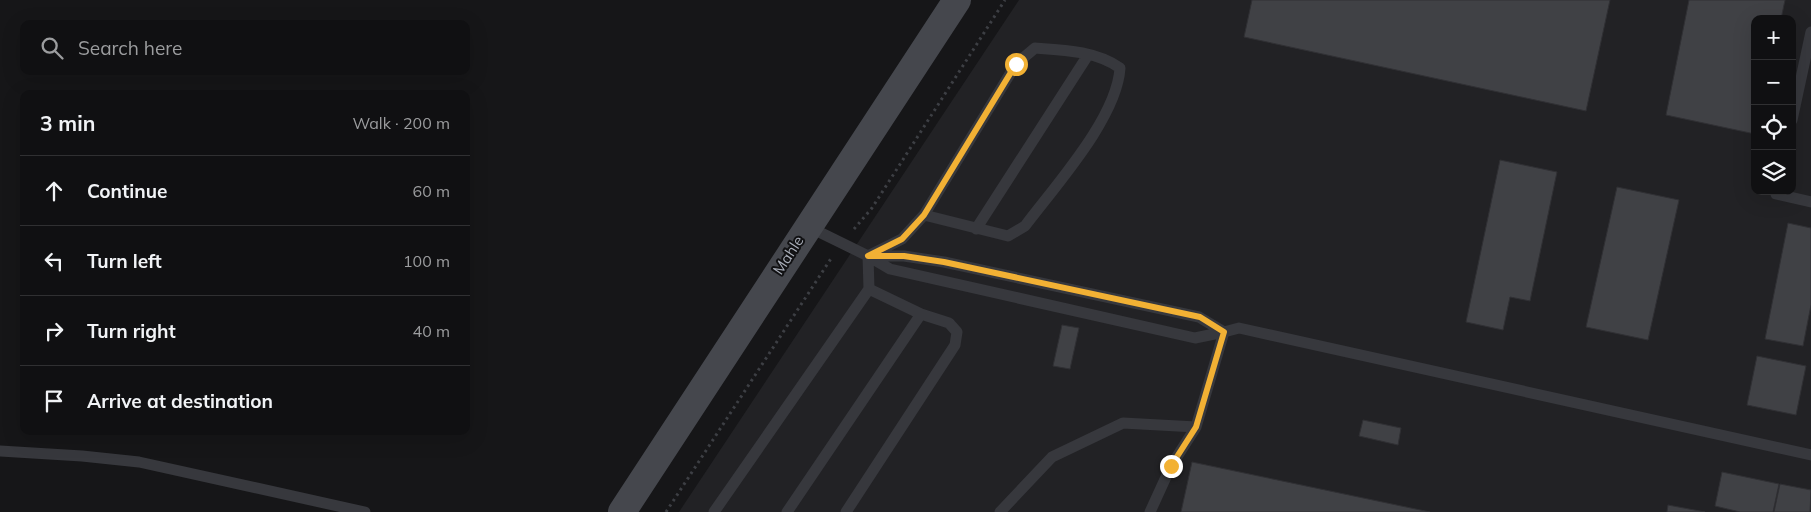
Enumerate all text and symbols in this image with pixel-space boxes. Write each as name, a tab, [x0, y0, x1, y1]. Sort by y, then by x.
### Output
map controls	[1751, 15, 1796, 195]
button: +	[1751, 15, 1796, 60]
search box	[20, 20, 470, 75]
icon: search	[38, 34, 66, 62]
text: Search here	[78, 36, 182, 60]
route start	[1005, 53, 1028, 76]
button: −	[1751, 60, 1796, 105]
button: locate	[1751, 105, 1796, 150]
text: 3 min	[40, 110, 95, 136]
text: Walk · 200 m	[352, 113, 450, 133]
button: layers	[1751, 150, 1796, 195]
icon: ahead	[40, 177, 68, 205]
text: Continue	[87, 179, 167, 203]
text: 60 m	[413, 181, 450, 201]
street label: Mahle	[768, 232, 808, 278]
icon: left	[40, 247, 68, 275]
text: Turn left	[87, 249, 162, 273]
text: 100 m	[403, 251, 450, 271]
icon: right	[40, 317, 68, 345]
text: Turn right	[87, 319, 176, 343]
text: 40 m	[413, 321, 450, 341]
icon: arrive	[40, 387, 68, 415]
text: Arrive at destination	[87, 389, 273, 413]
route end	[1160, 455, 1183, 478]

